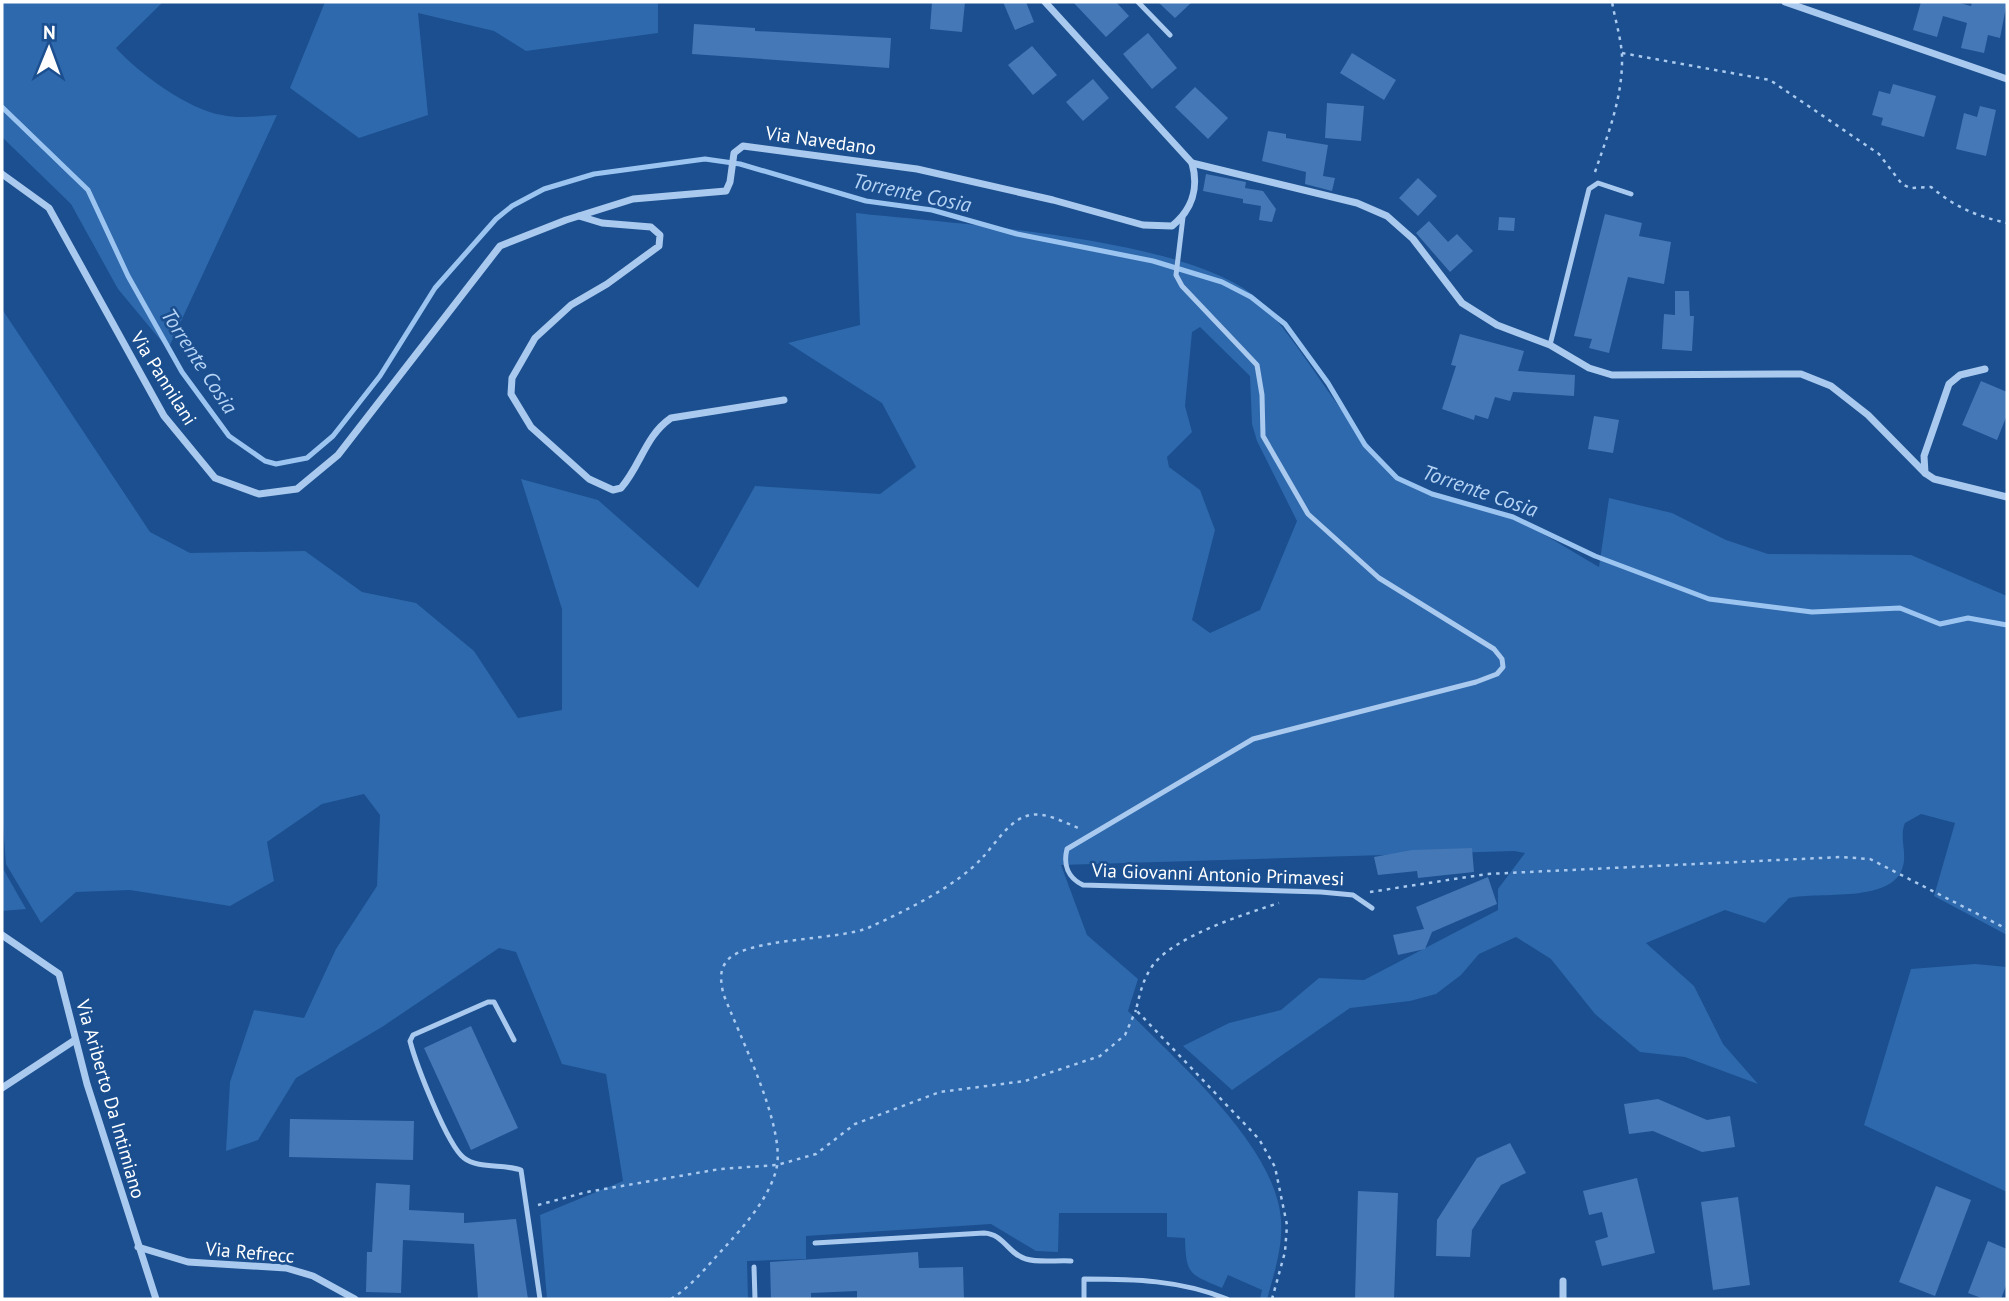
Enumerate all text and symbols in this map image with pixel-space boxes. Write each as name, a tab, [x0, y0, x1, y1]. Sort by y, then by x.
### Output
north arrow	[14, 14, 84, 84]
text: N	[43, 20, 56, 44]
street label: Via Navedano	[763, 120, 878, 160]
water label: Torrente Cosia	[850, 167, 975, 218]
water label: Torrente Cosia	[155, 303, 244, 419]
street label: Via Pannilani	[125, 326, 202, 429]
water label: Torrente Cosia	[1419, 458, 1542, 523]
street label: Via Giovanni Antonio Primavesi	[1090, 858, 1345, 890]
street label: Via Ariberto Da Intimiano	[71, 996, 151, 1201]
street label: Via Refrecc	[204, 1236, 295, 1268]

